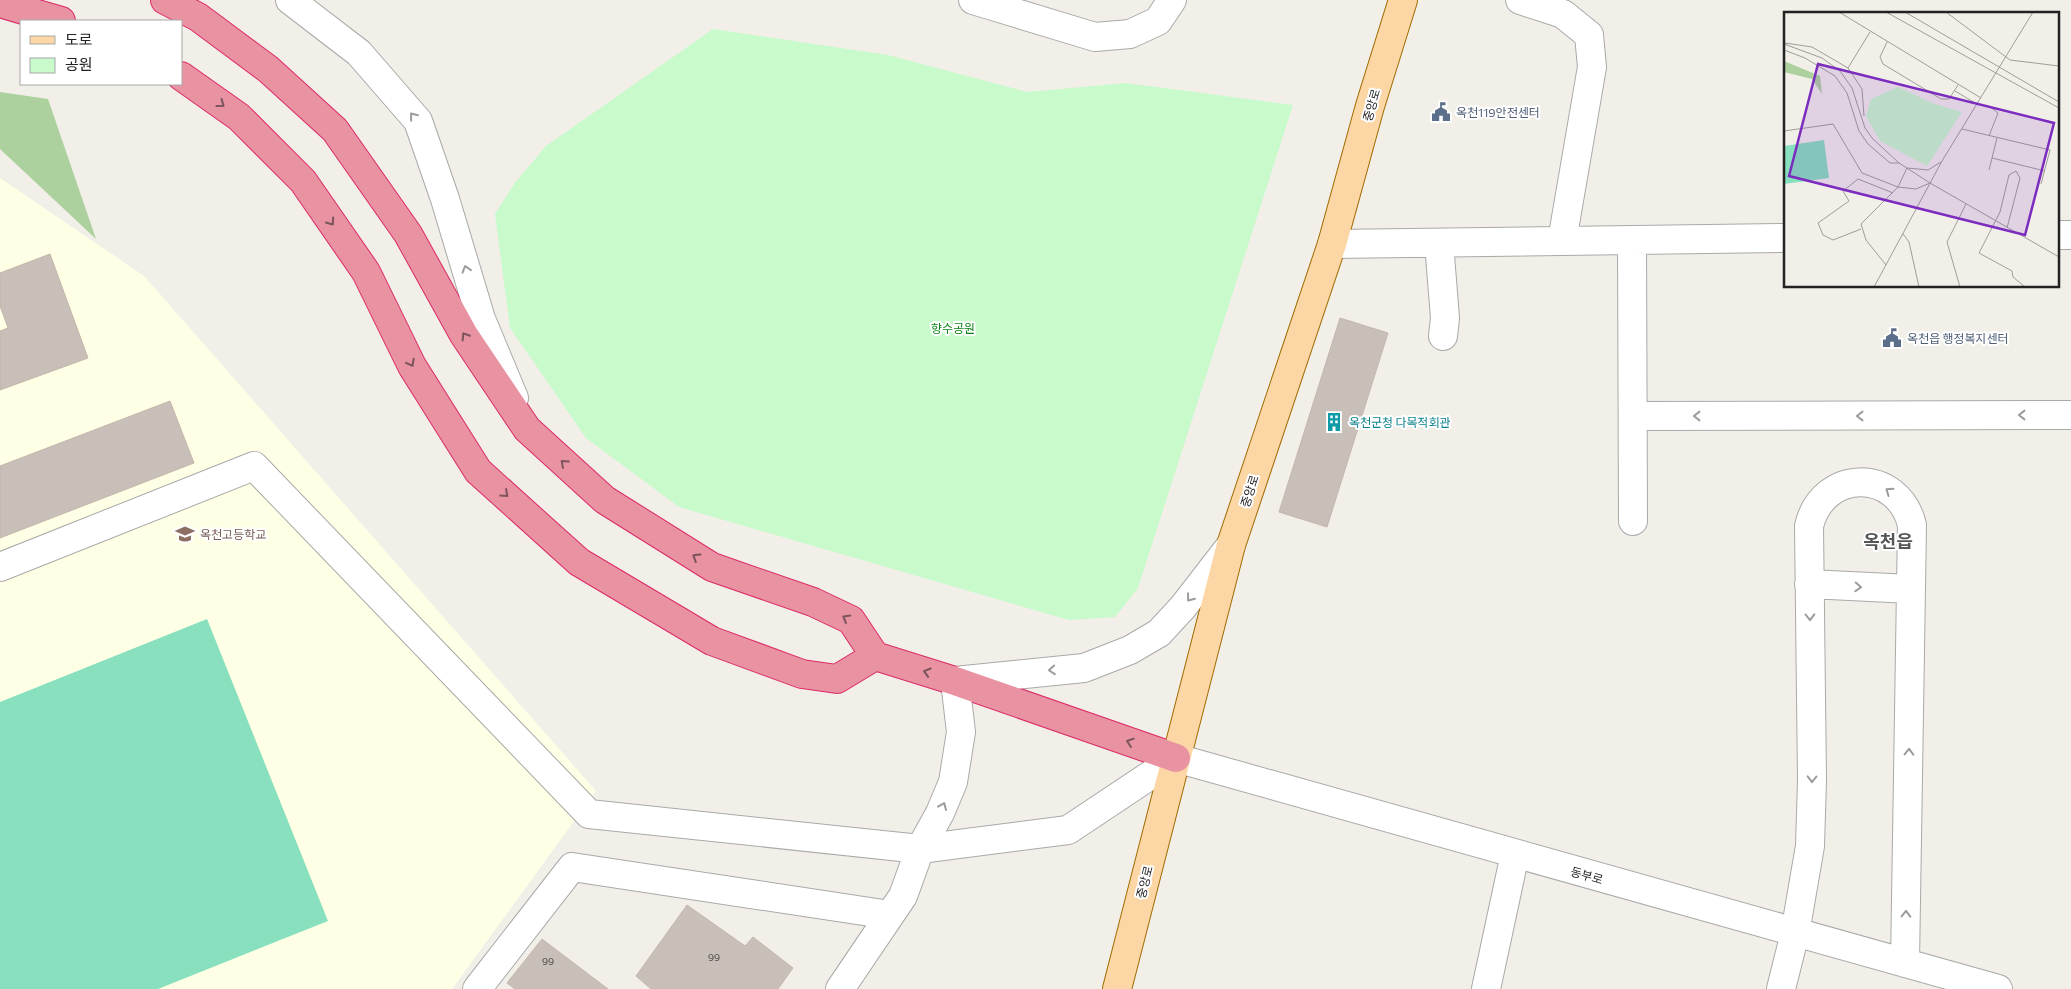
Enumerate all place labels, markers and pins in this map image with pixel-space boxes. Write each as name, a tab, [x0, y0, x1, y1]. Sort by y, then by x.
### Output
public building icon: 옥천119안전센터	[1430, 101, 1452, 123]
place label: 옥천119안전센터	[1456, 105, 1540, 119]
public building icon: 옥천읍 행정복지센터	[1881, 327, 1903, 349]
place label: 옥천읍 행정복지센터	[1907, 331, 2009, 345]
building icon: 옥천군청 다목적회관	[1323, 411, 1345, 433]
place label: 옥천군청 다목적회관	[1349, 415, 1451, 429]
school or university icon: 옥천고등학교	[174, 523, 196, 545]
place label: 옥천고등학교	[200, 527, 266, 541]

